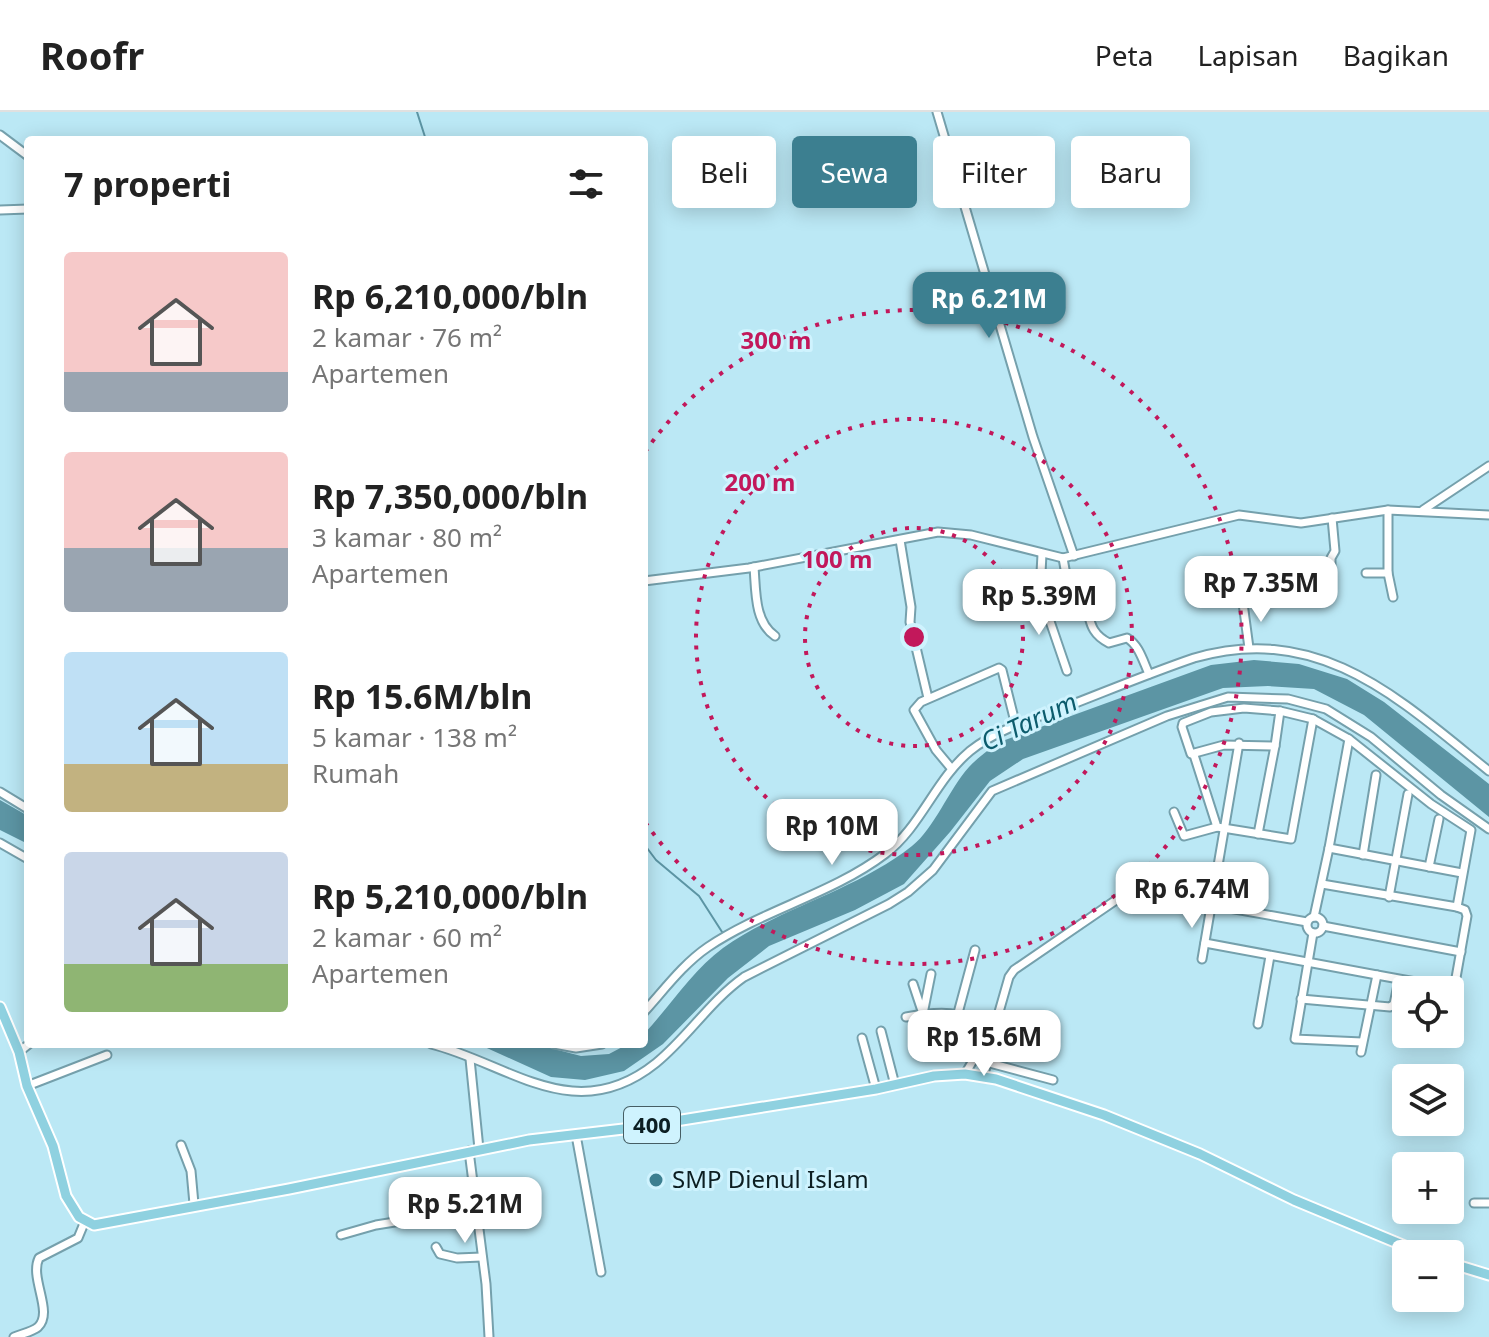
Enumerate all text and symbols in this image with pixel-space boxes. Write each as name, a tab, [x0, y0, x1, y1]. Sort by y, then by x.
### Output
text: Roofr	[40, 29, 144, 81]
text: Peta	[1095, 36, 1153, 74]
text: Lapisan	[1197, 36, 1299, 74]
text: Bagikan	[1343, 36, 1449, 74]
chip: Beli	[672, 136, 776, 208]
chip: Sewa	[792, 136, 917, 208]
chip: Filter	[933, 136, 1055, 208]
chip: Baru	[1071, 136, 1190, 208]
text: 7 properti	[64, 161, 231, 207]
icon: filters	[564, 162, 608, 206]
pin: Rp 6.21M	[906, 272, 1072, 340]
text: Rp 6,210,000/bln	[312, 273, 588, 319]
text: Rp 6.21M	[931, 280, 1047, 316]
icon: home	[128, 284, 224, 380]
text: 2 kamar · 76 m²	[312, 319, 502, 355]
text: 300 m	[741, 323, 811, 356]
text: Apartemen	[312, 355, 449, 391]
text: 200 m	[725, 465, 795, 498]
text: Rp 7,350,000/bln	[312, 473, 588, 519]
icon: home	[128, 484, 224, 580]
text: 3 kamar · 80 m²	[312, 519, 502, 555]
text: 100 m	[802, 542, 872, 575]
text: Apartemen	[312, 555, 449, 591]
pin: Rp 7.35M	[1178, 556, 1344, 624]
text: Rp 7.35M	[1203, 564, 1319, 600]
pin: Rp 5.39M	[956, 569, 1122, 637]
text: Rp 5.39M	[981, 577, 1097, 613]
centre of rings	[900, 623, 928, 651]
text: Rp 15.6M/bln	[312, 673, 532, 719]
water label: Ci Tarum	[974, 683, 1083, 759]
icon: home	[128, 684, 224, 780]
text: 5 kamar · 138 m²	[312, 719, 517, 755]
text: Rumah	[312, 755, 399, 791]
pin: Rp 10M	[767, 799, 897, 867]
text: Rp 10M	[785, 807, 879, 843]
pin: Rp 6.74M	[1109, 862, 1275, 930]
text: Rp 6.74M	[1134, 870, 1250, 906]
text: Rp 5,210,000/bln	[312, 873, 588, 919]
icon: home	[128, 884, 224, 980]
text: 2 kamar · 60 m²	[312, 919, 502, 955]
text: Apartemen	[312, 955, 449, 991]
map controls	[1392, 976, 1464, 1312]
button: locate	[1392, 976, 1464, 1048]
pin: Rp 15.6M	[901, 1010, 1067, 1078]
text: Rp 15.6M	[926, 1018, 1042, 1054]
button: layers	[1392, 1064, 1464, 1136]
road number: 400	[624, 1107, 680, 1143]
button: +	[1392, 1152, 1464, 1224]
place label: SMP Dienul Islam	[672, 1162, 869, 1195]
marker: SMP Dienul Islam	[647, 1171, 665, 1189]
pin: Rp 5.21M	[382, 1177, 548, 1245]
text: Rp 5.21M	[407, 1185, 523, 1221]
button: −	[1392, 1240, 1464, 1312]

